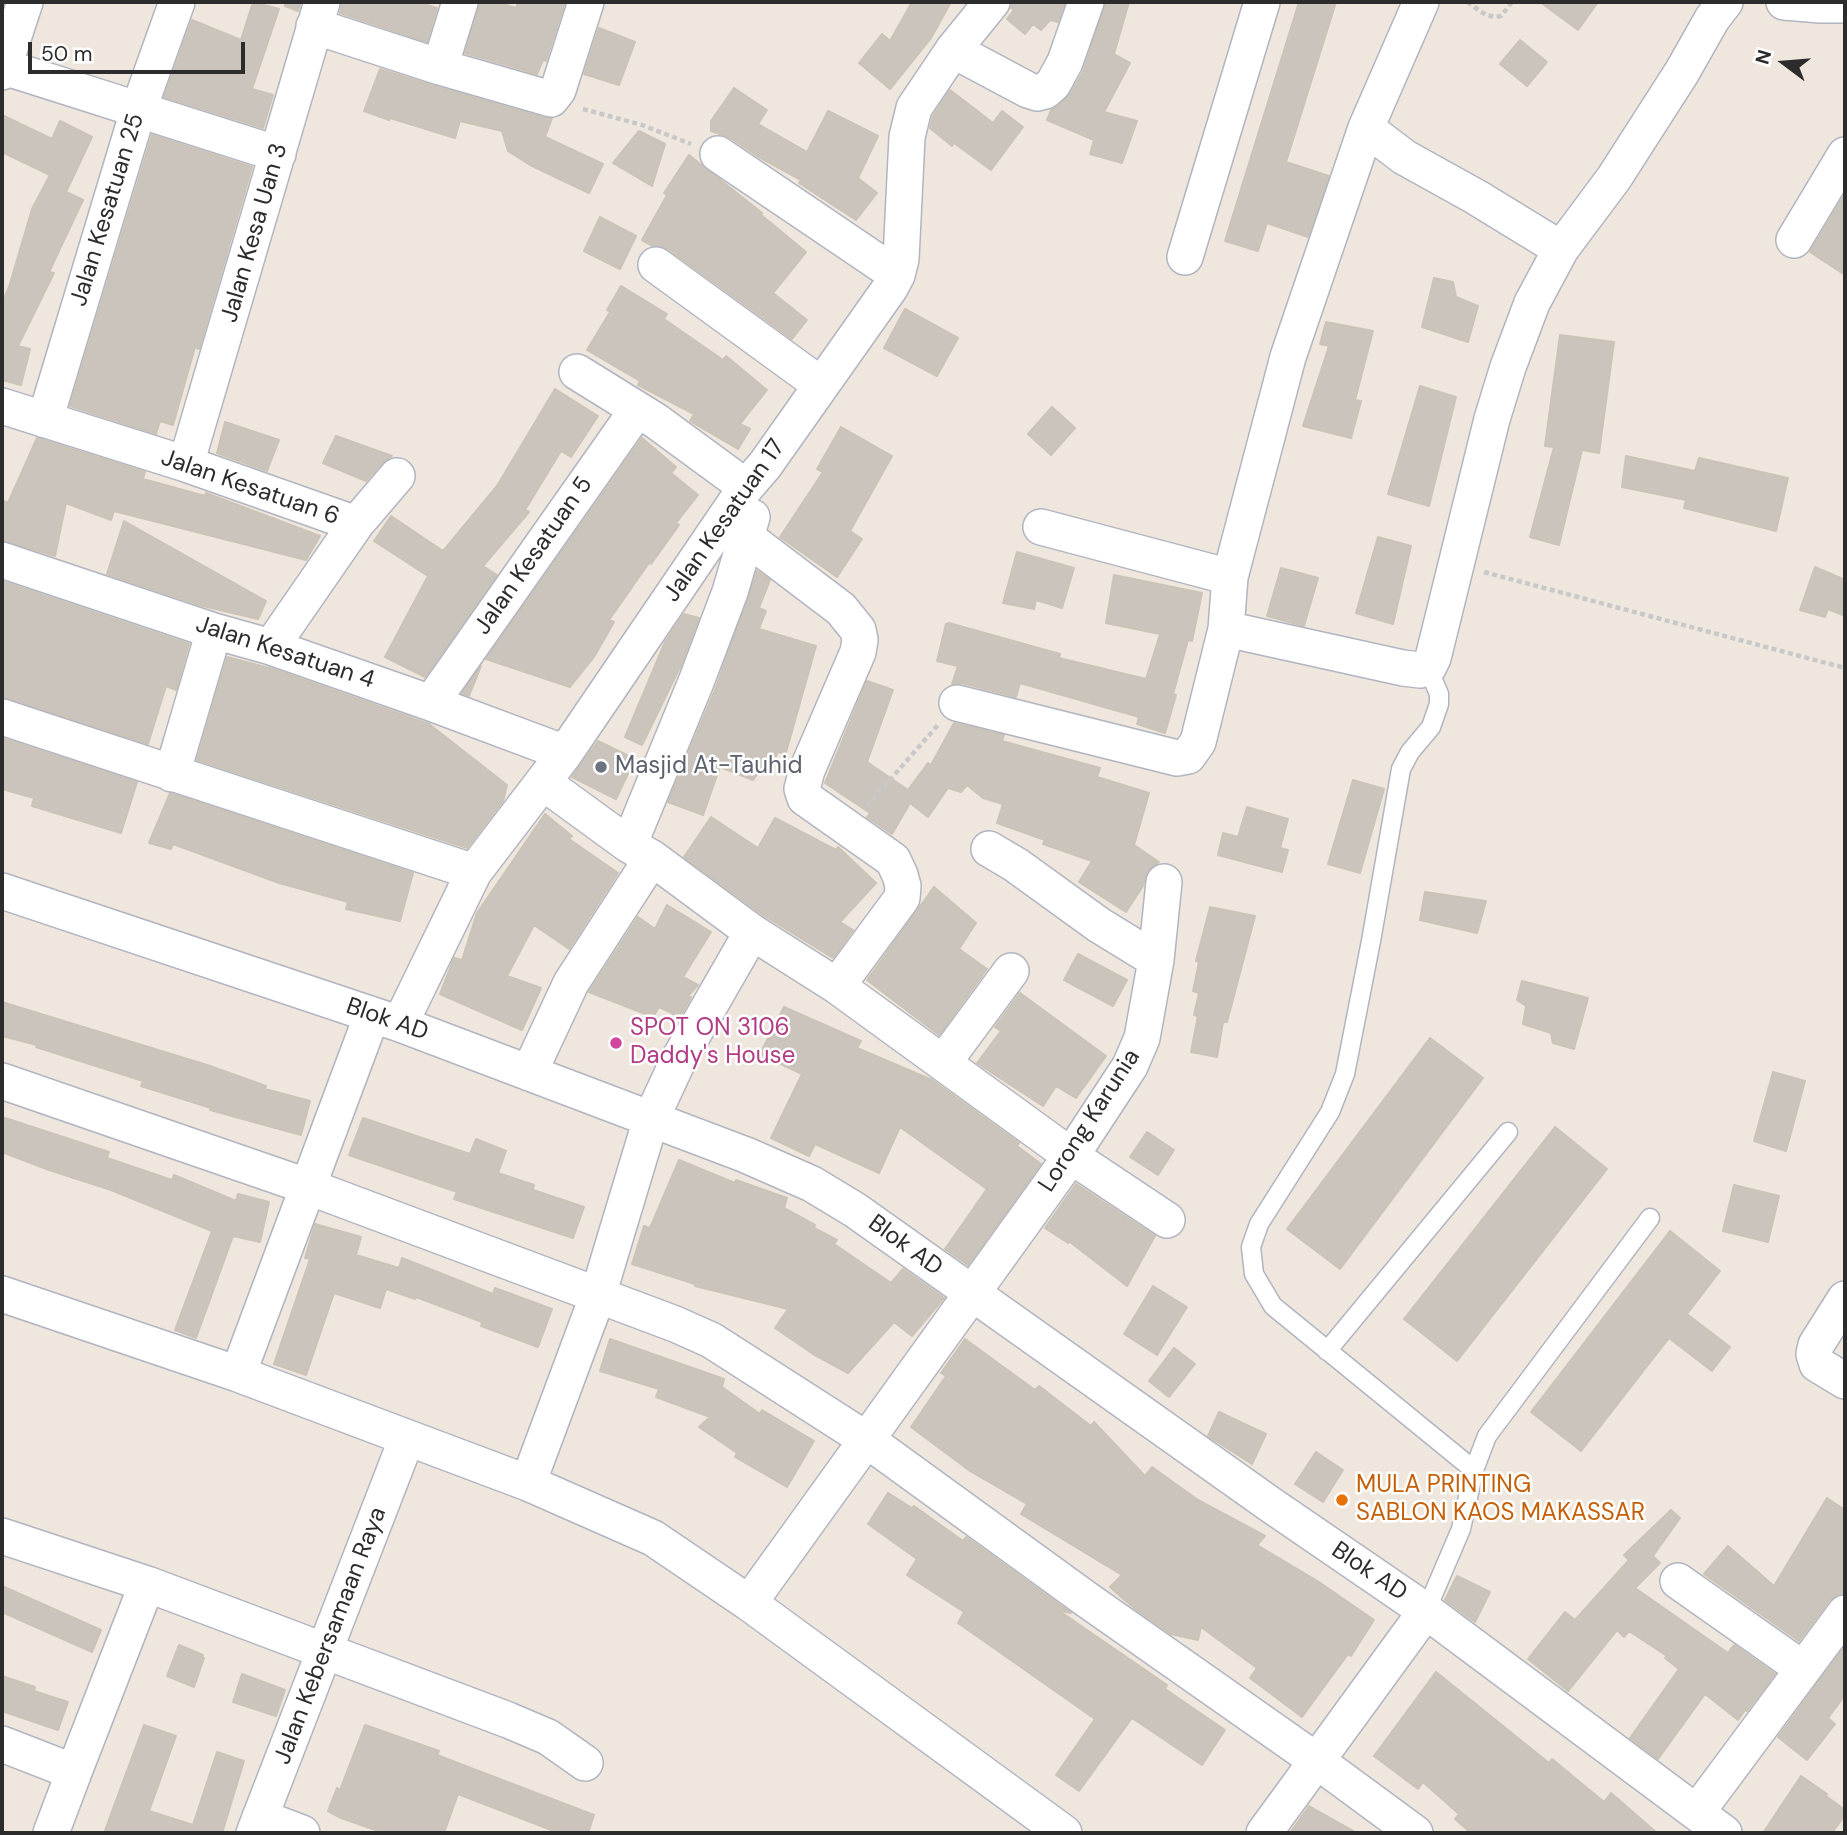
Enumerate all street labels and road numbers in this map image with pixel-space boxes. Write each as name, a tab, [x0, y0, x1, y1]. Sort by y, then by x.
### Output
street label: Jalan Kesatuan 25	[65, 110, 151, 310]
street label: Jalan Kesa Uan 3	[216, 140, 294, 326]
street label: Jalan Kesatuan 17	[658, 434, 792, 608]
street label: Jalan Kesatuan 6	[157, 444, 343, 532]
street label: Jalan Kesatuan 5	[469, 471, 599, 641]
street label: Jalan Kesatuan 4	[192, 611, 378, 695]
street label: Blok AD	[342, 993, 432, 1047]
street label: Lorong Karunia	[1033, 1044, 1147, 1198]
street label: Blok AD	[862, 1209, 948, 1283]
street label: Jalan Kebersamaan Raya	[269, 1503, 393, 1769]
street label: Blok AD	[1326, 1536, 1412, 1608]

